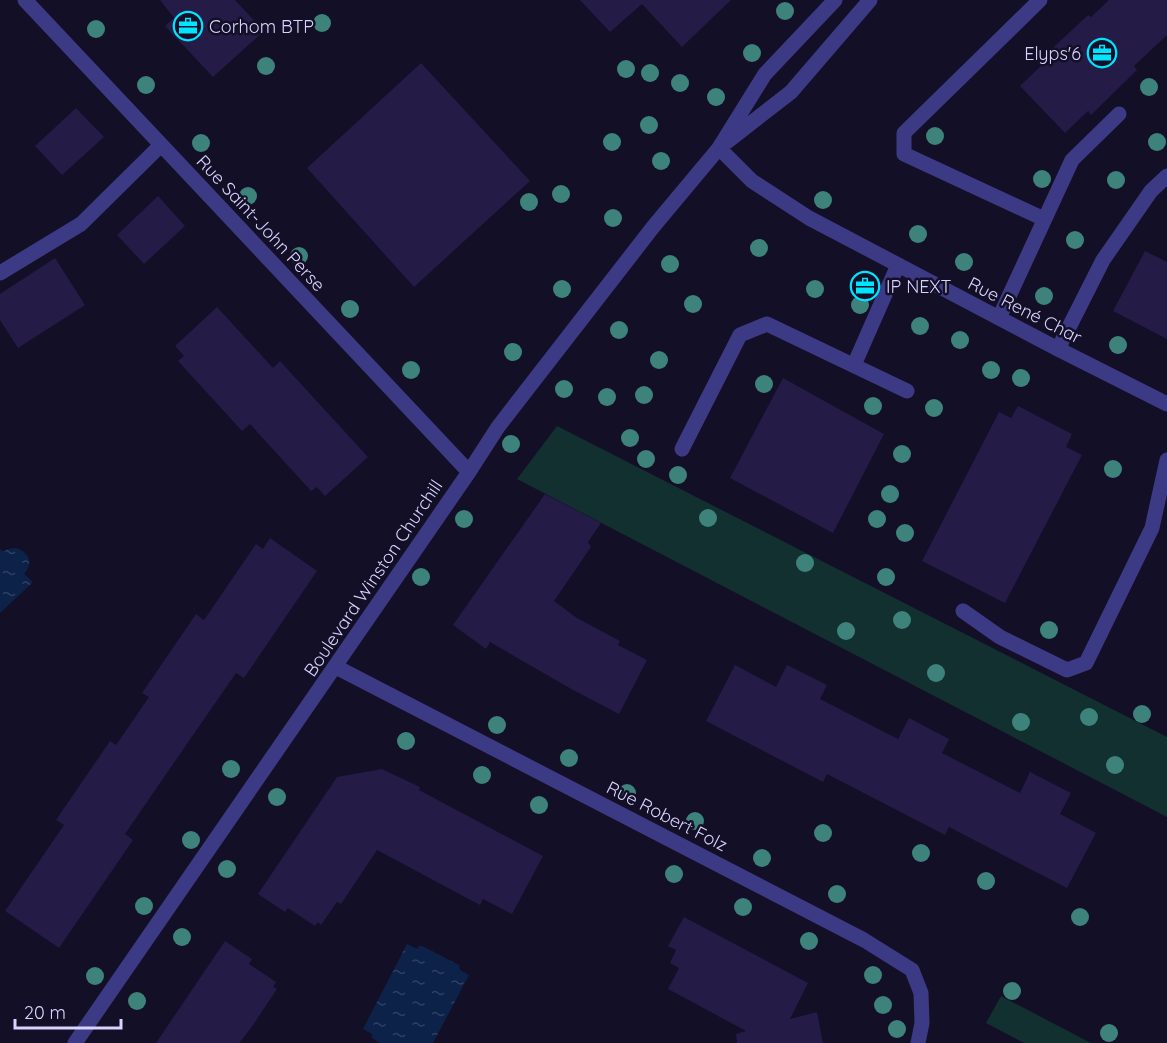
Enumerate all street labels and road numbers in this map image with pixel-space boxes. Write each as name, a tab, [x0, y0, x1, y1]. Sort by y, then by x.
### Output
street label: Rue Saint-John Perse	[192, 150, 330, 296]
street label: Rue René Char	[964, 271, 1086, 349]
street label: Boulevard Winston Churchill	[299, 475, 447, 681]
street label: Rue Robert Folz	[603, 776, 731, 856]

